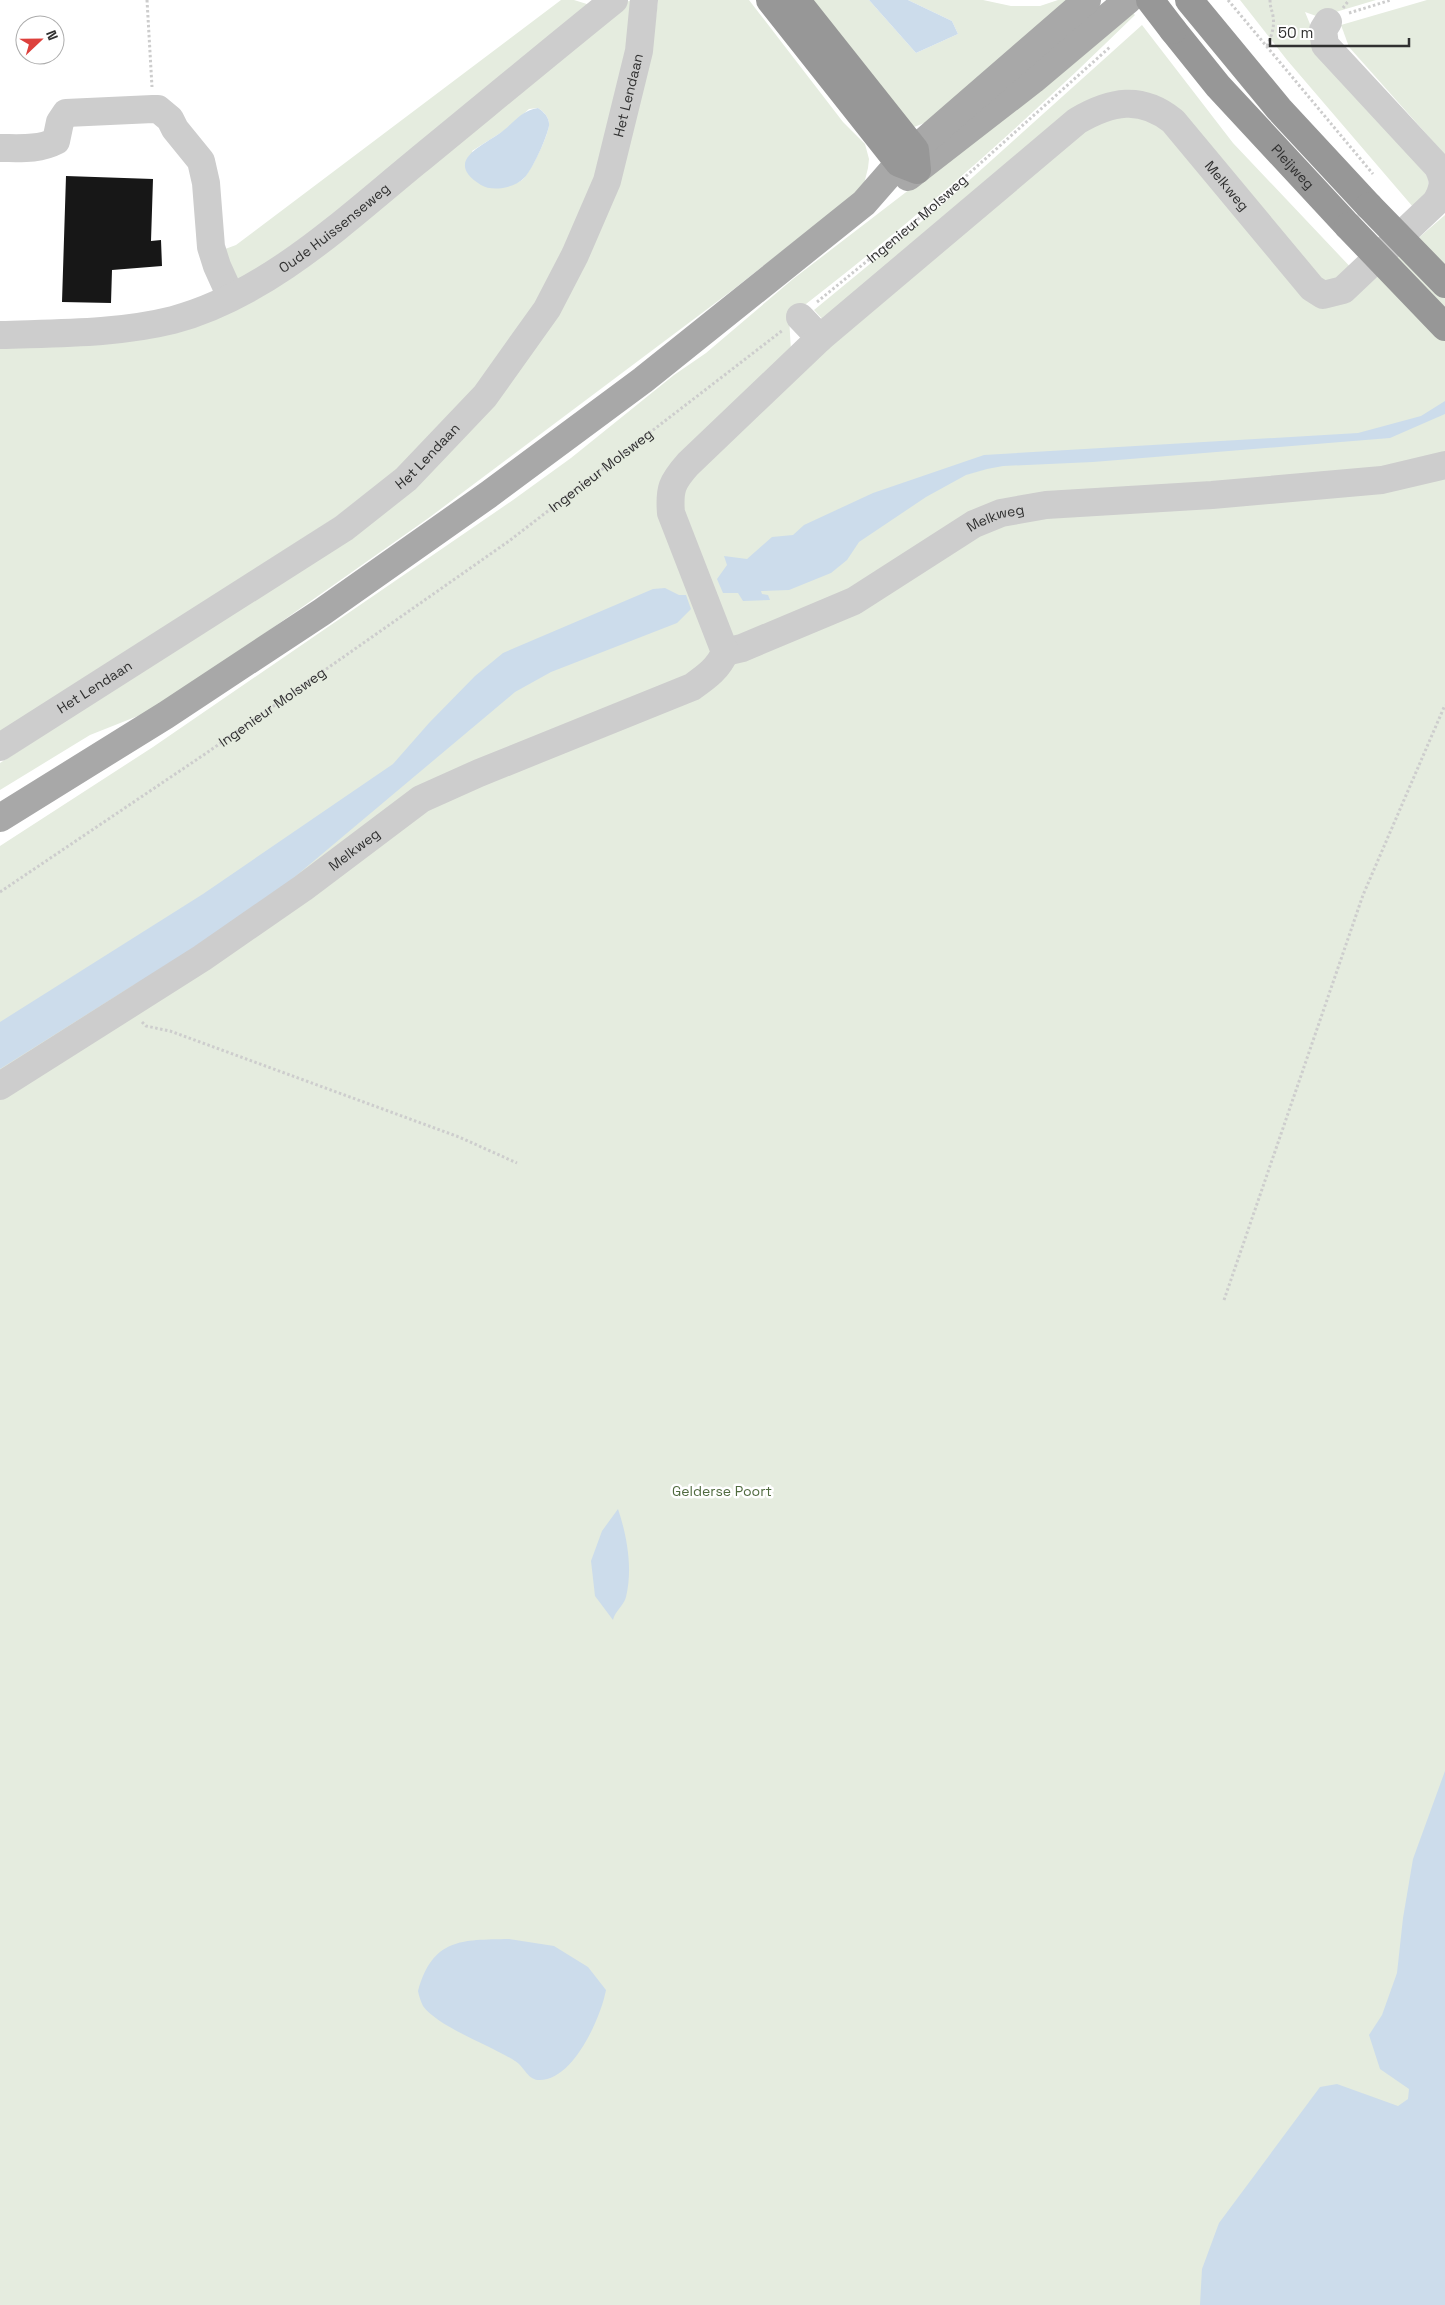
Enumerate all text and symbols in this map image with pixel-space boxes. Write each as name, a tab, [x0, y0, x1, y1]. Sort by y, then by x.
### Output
north arrow	[15, 15, 65, 65]
scale bar	[1270, 15, 1409, 47]
text: 50 m	[1278, 23, 1313, 42]
text: N	[42, 27, 62, 43]
street label: Het Lendaan	[609, 52, 647, 139]
street label: Pleijweg	[1268, 140, 1318, 193]
street label: Melkweg	[1201, 157, 1253, 215]
street label: Ingenieur Molsweg	[863, 171, 971, 267]
street label: Oude Huissenseweg	[275, 179, 393, 277]
street label: Het Lendaan	[391, 419, 463, 493]
street label: Ingenieur Molsweg	[545, 425, 656, 516]
street label: Melkweg	[963, 500, 1025, 536]
street label: Het Lendaan	[54, 656, 135, 717]
street label: Ingenieur Molsweg	[215, 663, 329, 751]
street label: Melkweg	[325, 824, 383, 875]
park label: Gelderse Poort	[672, 1482, 772, 1500]

